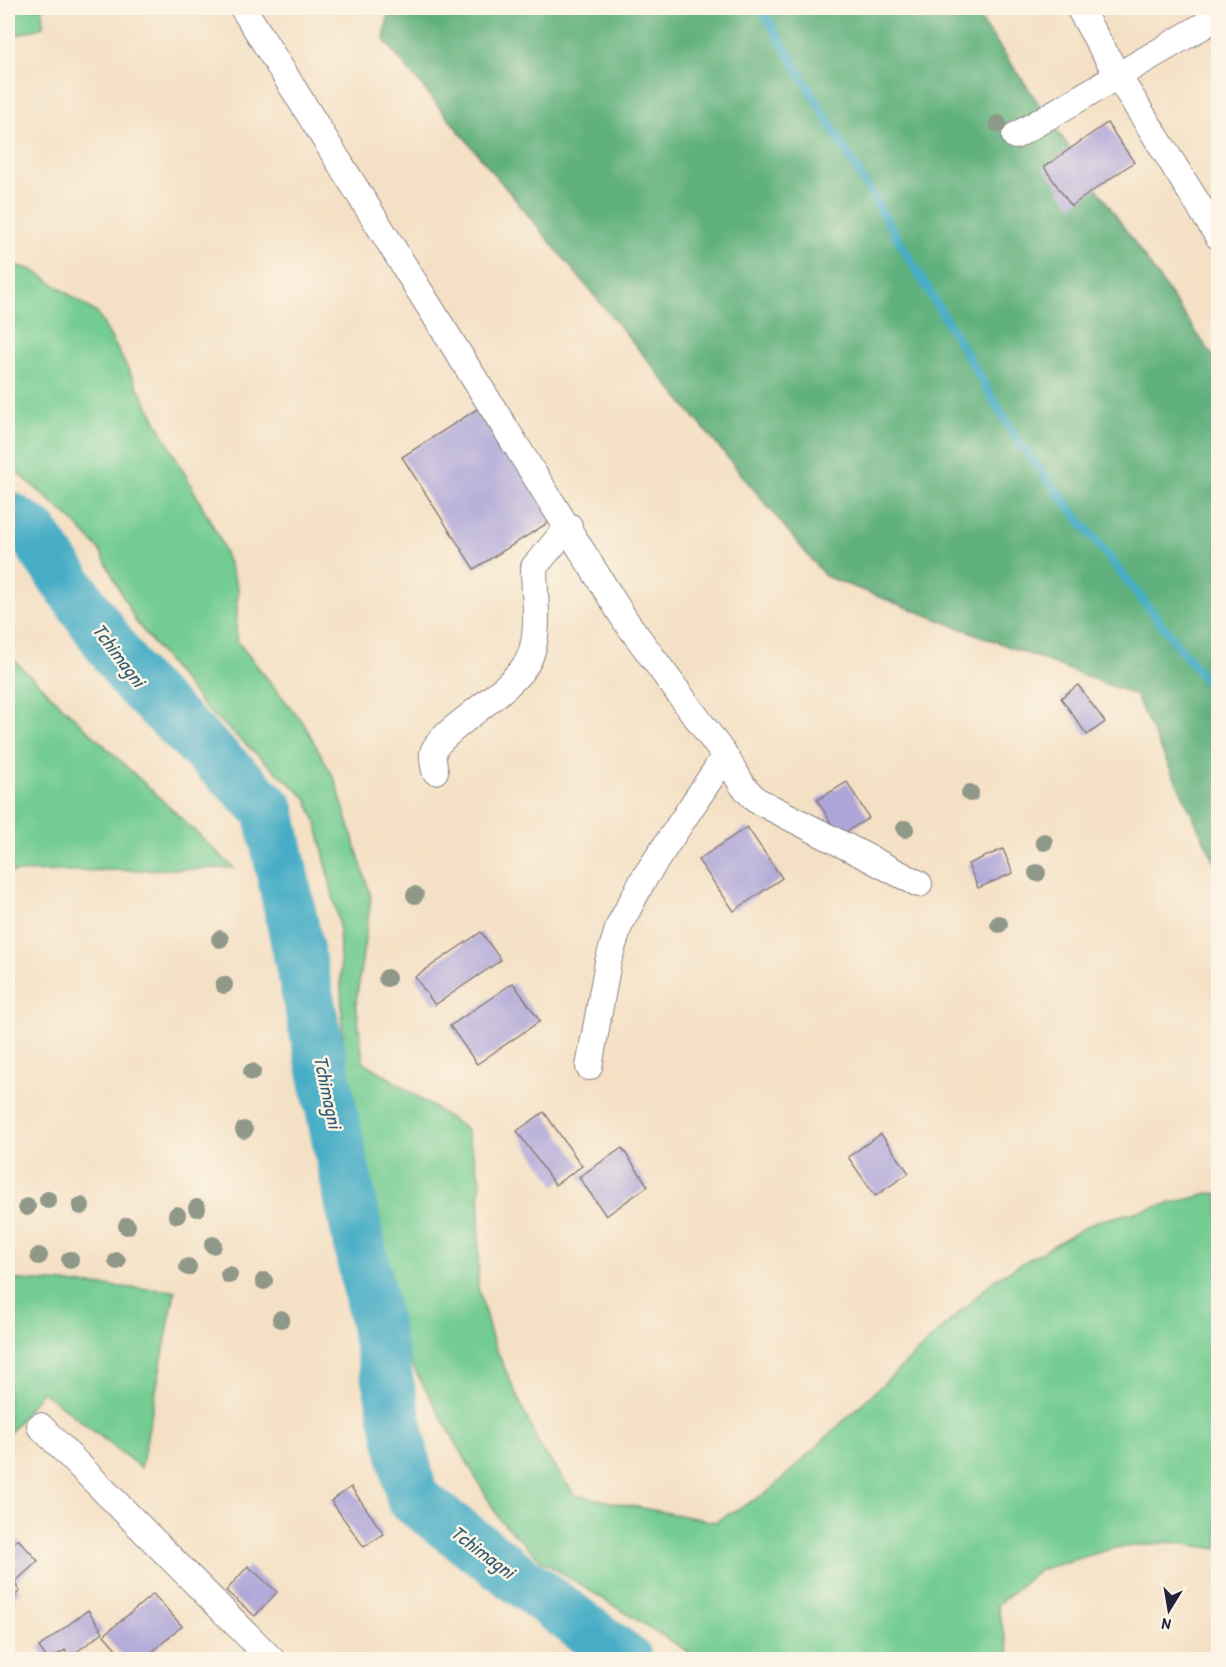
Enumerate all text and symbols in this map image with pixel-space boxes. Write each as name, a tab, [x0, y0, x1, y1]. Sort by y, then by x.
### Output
water label: Tchimagni	[86, 617, 154, 695]
water label: Tchimagni	[307, 1053, 350, 1133]
water label: Tchimagni	[445, 1519, 523, 1587]
north arrow	[1139, 1580, 1199, 1640]
text: N	[1159, 1613, 1172, 1636]

